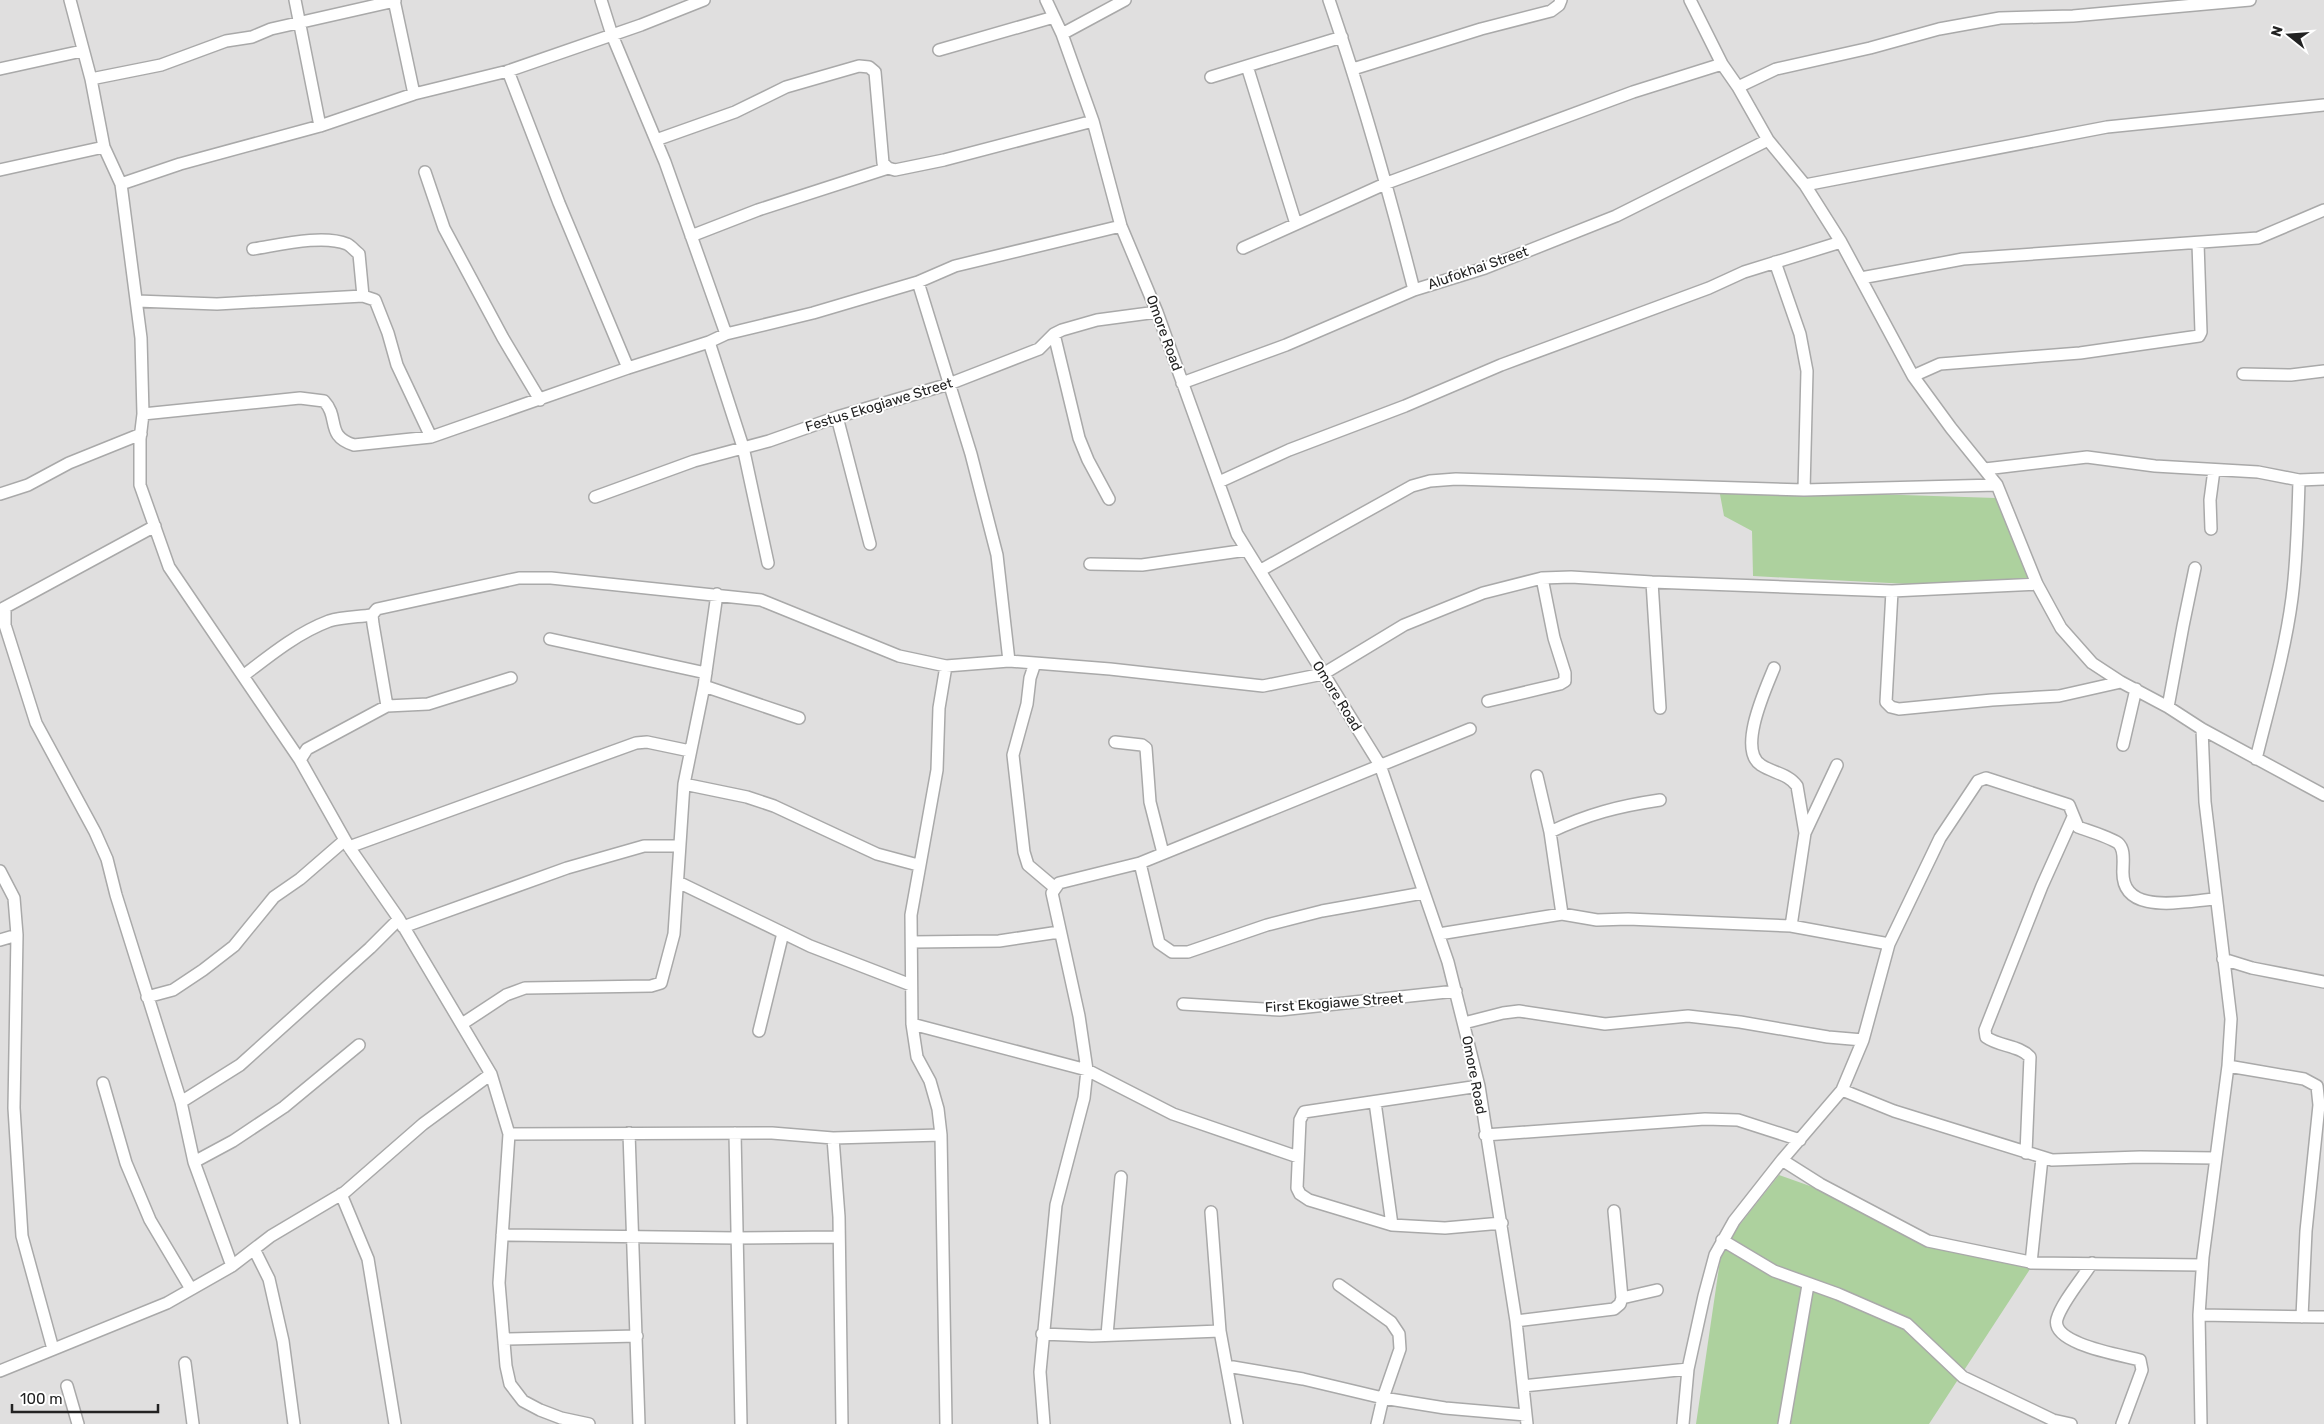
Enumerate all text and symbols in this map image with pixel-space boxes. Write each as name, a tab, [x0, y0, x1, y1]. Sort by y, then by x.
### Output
north arrow	[2264, 10, 2314, 60]
text: N	[2267, 24, 2287, 39]
street label: Alufokhai Street	[1425, 243, 1531, 293]
street label: Omore Road	[1142, 293, 1186, 373]
street label: Festus Ekogiawe Street	[803, 374, 955, 436]
street label: Omore Road	[1309, 658, 1365, 734]
street label: First Ekogiawe Street	[1264, 990, 1404, 1016]
street label: Omore Road	[1458, 1034, 1490, 1116]
scale bar	[12, 1382, 159, 1414]
text: 100 m	[20, 1390, 62, 1408]

